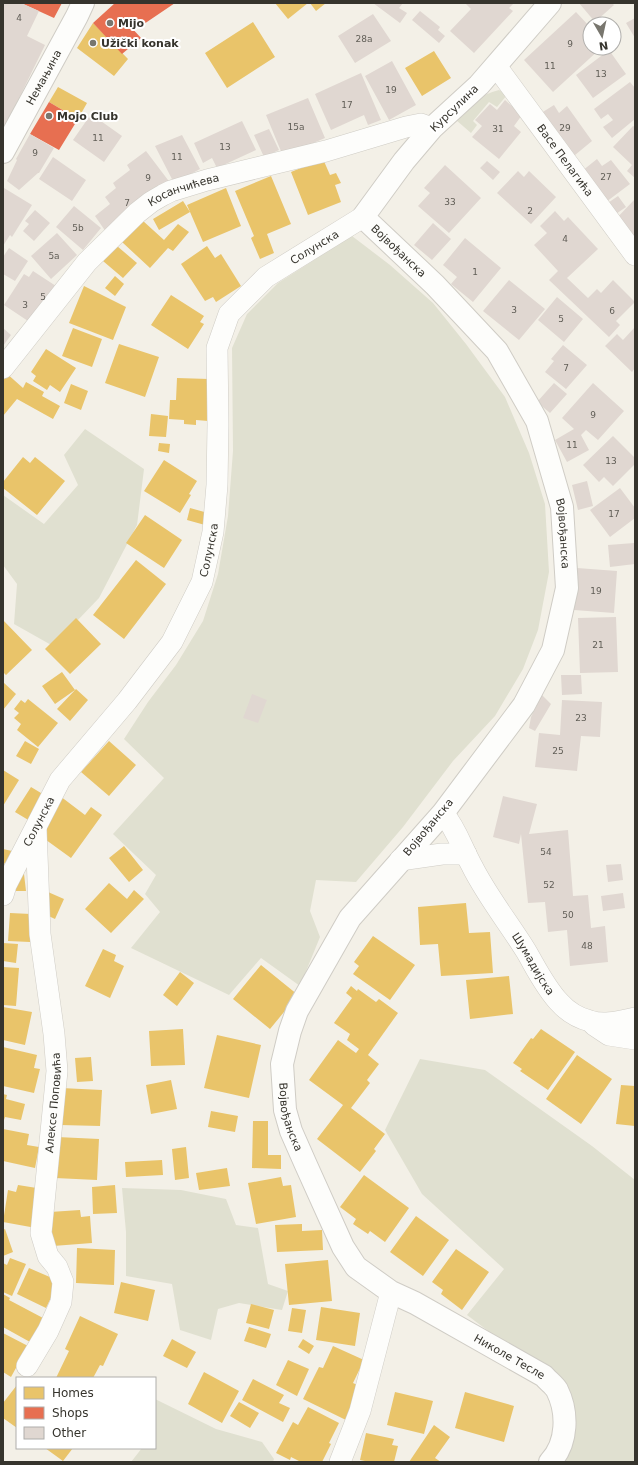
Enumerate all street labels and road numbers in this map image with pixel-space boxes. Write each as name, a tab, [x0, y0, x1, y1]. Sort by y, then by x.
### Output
street label: Немањина	[24, 48, 64, 108]
street label: Курсулина	[428, 82, 481, 135]
street label: Васе Пелагића	[534, 122, 596, 199]
street label: Косанчићева	[146, 171, 220, 209]
street label: Војвођанска	[368, 222, 429, 280]
street label: Солунска	[288, 228, 341, 267]
street label: Војвођанска	[553, 497, 572, 569]
street label: Солунска	[197, 523, 221, 578]
street label: Солунска	[21, 794, 57, 849]
street label: Војвођанска	[401, 796, 456, 859]
street label: Шумадијска	[509, 930, 557, 998]
street label: Алексе Поповића	[43, 1052, 64, 1154]
street label: Војвођанска	[276, 1082, 305, 1154]
street label: Николе Тесле	[472, 1332, 547, 1382]

